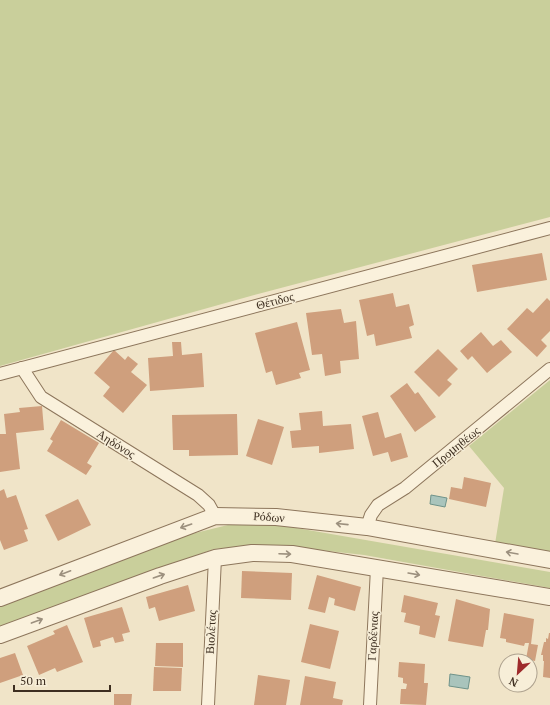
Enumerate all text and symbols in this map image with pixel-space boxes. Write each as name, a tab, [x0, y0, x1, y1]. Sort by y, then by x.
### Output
street label: Θέτιδος	[254, 288, 295, 313]
street label: Προμηθέως	[429, 423, 483, 470]
street label: Αηδόνος	[94, 426, 139, 461]
street label: Ρόδων	[253, 508, 286, 525]
one-way arrow	[336, 521, 349, 528]
one-way arrow	[181, 522, 193, 530]
one-way arrow	[506, 549, 519, 557]
one-way arrow	[278, 550, 291, 558]
one-way arrow	[59, 569, 71, 577]
one-way arrow	[407, 570, 420, 578]
one-way arrow	[152, 572, 164, 580]
street label: Βιολέτας	[202, 609, 219, 654]
street label: Γαρδένιας	[364, 611, 381, 661]
one-way arrow	[30, 617, 42, 625]
north arrow	[498, 653, 538, 693]
scale bar	[14, 667, 110, 693]
text: 50 m	[20, 673, 47, 688]
text: N	[506, 674, 520, 690]

